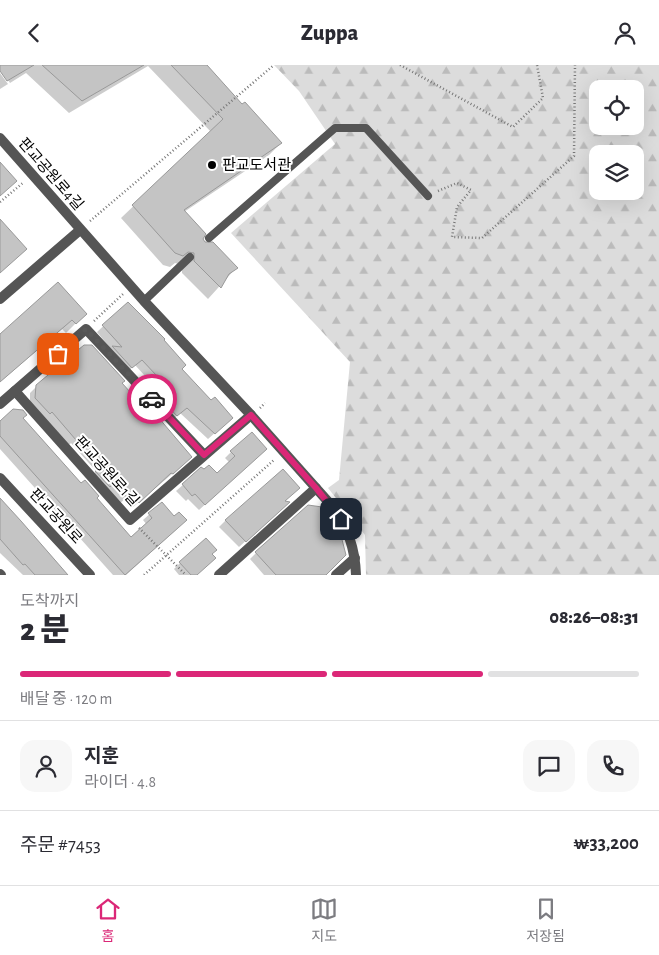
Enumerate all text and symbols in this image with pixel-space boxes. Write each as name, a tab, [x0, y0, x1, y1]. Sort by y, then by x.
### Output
icon: back	[20, 19, 48, 47]
icon: person	[611, 19, 639, 47]
text: Zuppa	[301, 22, 358, 44]
map controls	[589, 80, 644, 200]
button: locate	[589, 80, 644, 135]
street label: 판교공원로4길	[15, 135, 87, 213]
button: layers	[589, 145, 644, 200]
place label: 판교도서관	[222, 157, 291, 173]
marker: 판교도서관	[206, 159, 218, 171]
pin	[37, 333, 79, 375]
icon: bag	[44, 340, 72, 368]
courier	[127, 374, 177, 424]
icon: car	[138, 385, 166, 413]
street label: 판교공원로1길	[72, 433, 142, 509]
street label: 판교공원로	[27, 485, 85, 547]
pin	[320, 498, 362, 540]
icon: home	[327, 505, 355, 533]
text: 도착까지	[20, 593, 79, 609]
text: 08:26–08:31	[549, 608, 639, 627]
text: 2 분	[20, 614, 69, 646]
text: 배달 중 · 120 m	[20, 691, 112, 707]
button: person	[20, 740, 72, 792]
button: chat	[523, 740, 575, 792]
button: phone	[587, 740, 639, 792]
text: 지훈	[84, 747, 119, 766]
text: 라이더 · 4.8	[84, 774, 156, 790]
text: ₩33,200	[573, 834, 639, 853]
text: 주문 #7453	[20, 836, 101, 855]
tab: 홈	[94, 895, 122, 946]
tab: 지도	[310, 895, 338, 946]
tab: 저장됨	[526, 895, 565, 946]

